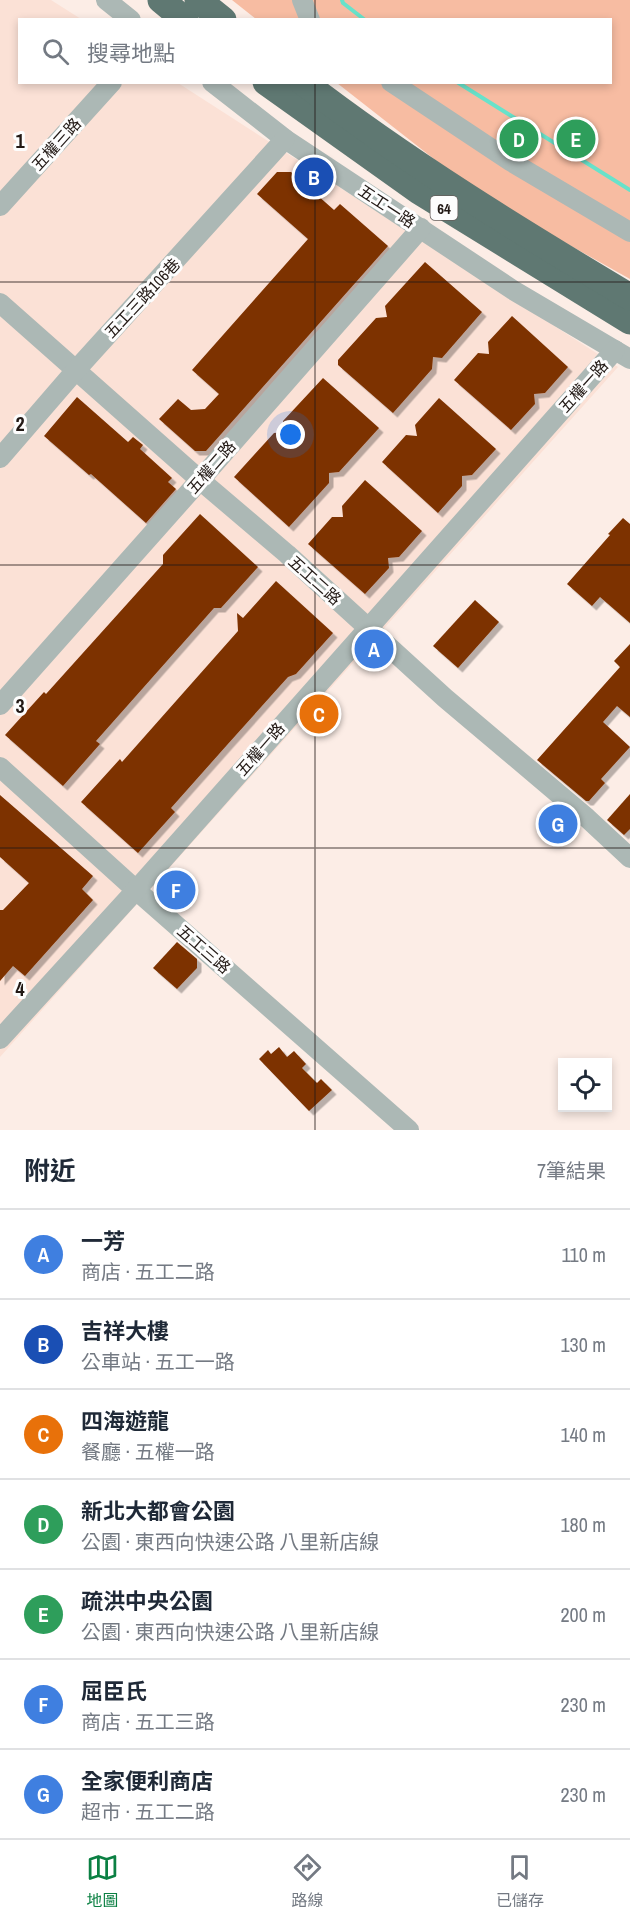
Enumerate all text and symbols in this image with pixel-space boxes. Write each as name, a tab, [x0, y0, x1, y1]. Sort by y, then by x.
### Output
search box	[18, 18, 612, 84]
icon: search	[39, 35, 72, 68]
text: 搜尋地點	[87, 38, 175, 68]
street label: 五權三路	[26, 113, 86, 175]
pin: D	[500, 116, 538, 162]
pin: E	[556, 116, 596, 162]
text: 1	[15, 127, 25, 154]
pin: B	[294, 154, 334, 200]
street label: 五工一路	[354, 179, 420, 233]
road number: 64	[430, 196, 458, 220]
street label: 五工三路106巷	[99, 253, 185, 343]
street label: 五權一路	[553, 355, 613, 417]
text: 2	[15, 410, 25, 437]
your location	[276, 420, 305, 449]
street label: 五權二路	[182, 436, 240, 498]
street label: 五工二路	[284, 550, 346, 610]
pin: A	[354, 626, 394, 672]
text: 3	[15, 692, 25, 719]
pin: C	[300, 692, 338, 736]
street label: 五權一路	[231, 718, 289, 780]
pin: G	[538, 802, 578, 846]
pin: F	[156, 868, 195, 912]
street label: 五工三路	[173, 920, 235, 978]
text: 4	[15, 975, 25, 1002]
map controls	[558, 1058, 612, 1112]
button: locate	[558, 1058, 612, 1112]
text: 附近	[24, 1153, 76, 1188]
text: 7筆結果	[537, 1157, 606, 1184]
text: 一芳	[81, 1226, 125, 1256]
text: A	[38, 1241, 49, 1268]
text: 110 m	[562, 1241, 606, 1268]
text: 商店 · 五工二路	[81, 1258, 215, 1285]
text: 吉祥大樓	[81, 1316, 169, 1346]
text: B	[38, 1331, 49, 1358]
text: 130 m	[560, 1331, 606, 1358]
text: 公車站 · 五工一路	[81, 1348, 235, 1375]
text: 四海遊龍	[81, 1406, 169, 1436]
text: C	[38, 1421, 49, 1448]
text: 140 m	[560, 1421, 606, 1448]
text: 餐廳 · 五權一路	[81, 1438, 215, 1465]
text: 新北大都會公園	[81, 1496, 235, 1526]
text: D	[38, 1511, 49, 1538]
text: 180 m	[560, 1511, 606, 1538]
text: 公園 · 東西向快速公路 八里新店線	[81, 1528, 379, 1555]
text: 疏洪中央公園	[81, 1586, 213, 1616]
text: E	[38, 1601, 49, 1628]
text: 200 m	[560, 1601, 606, 1628]
text: 公園 · 東西向快速公路 八里新店線	[81, 1618, 379, 1645]
text: 屈臣氏	[81, 1676, 147, 1706]
text: F	[38, 1691, 49, 1718]
text: 230 m	[560, 1691, 606, 1718]
text: 商店 · 五工三路	[81, 1708, 215, 1735]
text: 全家便利商店	[81, 1766, 213, 1796]
text: G	[37, 1781, 50, 1808]
text: 230 m	[560, 1781, 606, 1808]
text: 超市 · 五工二路	[81, 1798, 215, 1825]
tab: 地圖	[86, 1851, 119, 1911]
tab: 路線	[291, 1851, 324, 1911]
tab: 已儲存	[496, 1851, 544, 1911]

